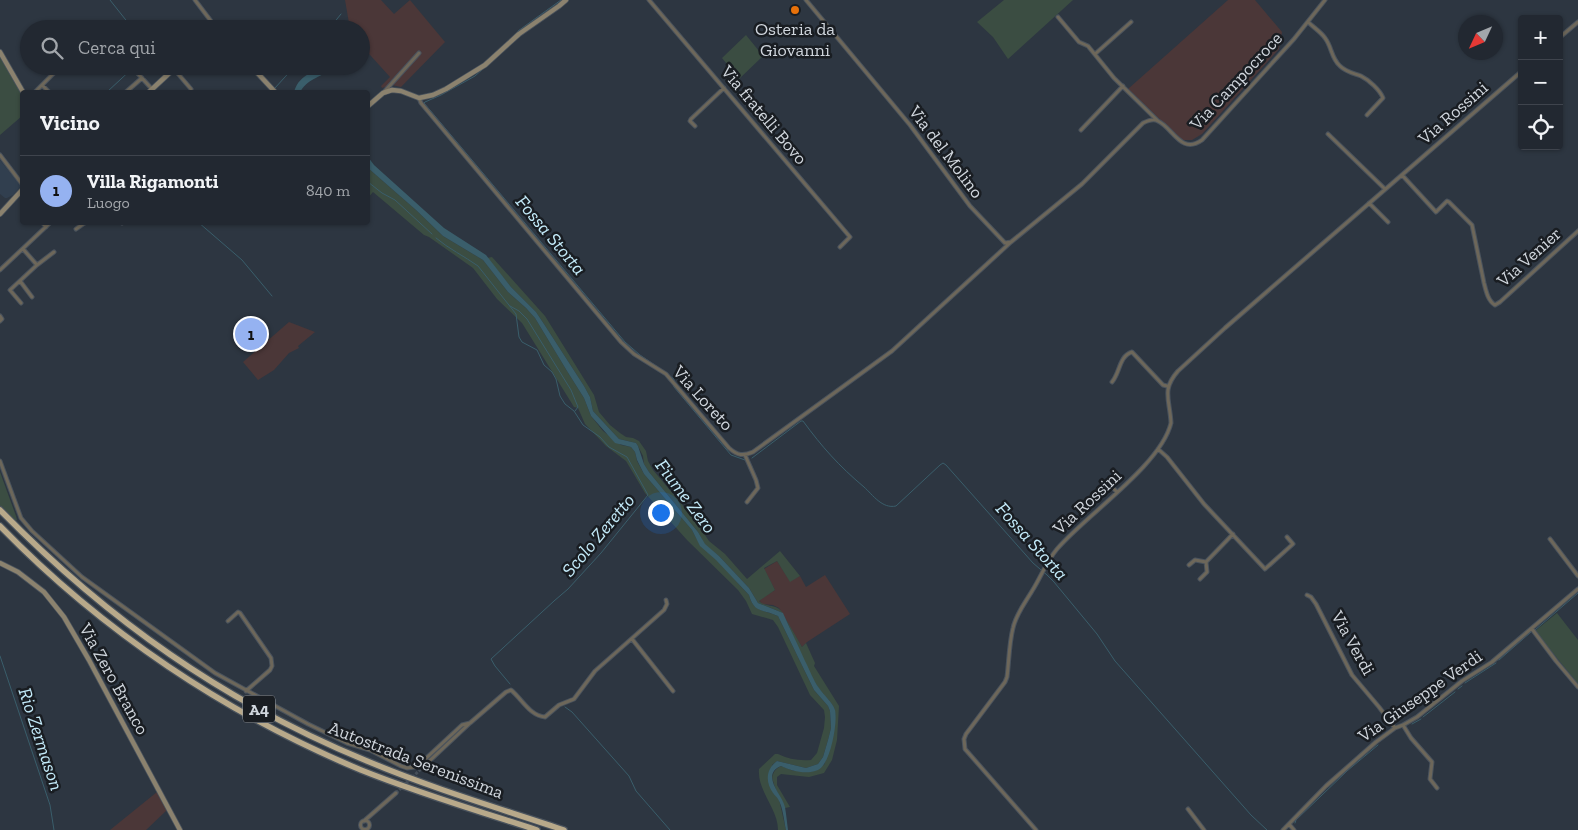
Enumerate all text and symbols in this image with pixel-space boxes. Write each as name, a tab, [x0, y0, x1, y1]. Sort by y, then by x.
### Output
marker: Osteria da Giovanni	[789, 4, 801, 16]
north arrow	[1458, 15, 1503, 60]
map controls	[1518, 15, 1563, 150]
button: +	[1518, 15, 1563, 60]
place label: Osteria da Giovanni	[755, 18, 835, 61]
search box	[20, 20, 370, 75]
street label: Via Campocroce	[1184, 27, 1287, 135]
icon: search	[38, 34, 66, 62]
text: Cerca qui	[78, 36, 156, 59]
street label: Via fratelli Bovo	[715, 60, 812, 169]
button: −	[1518, 60, 1563, 105]
street label: Via Rossini	[1413, 77, 1492, 150]
street label: Via del Molino	[903, 100, 988, 203]
button: locate	[1518, 105, 1563, 150]
text: Vicino	[40, 110, 100, 135]
text: Villa Rigamonti	[87, 170, 218, 193]
text: 1	[53, 181, 59, 200]
text: 840 m	[306, 181, 350, 200]
water label: Fossa Storta	[511, 190, 591, 280]
text: Luogo	[87, 193, 130, 212]
street label: Via Venier	[1492, 222, 1566, 292]
pin: 1	[235, 315, 267, 353]
street label: Via Loreto	[667, 360, 738, 435]
water label: Fiume Zero	[651, 454, 721, 538]
street label: Via Rossini	[1048, 465, 1126, 540]
water label: Scolo Zeretto	[557, 489, 639, 581]
water label: Fossa Storta	[991, 497, 1073, 585]
your location	[648, 500, 674, 526]
street label: Via Verdi	[1326, 606, 1380, 679]
street label: Via Zero Branco	[74, 619, 154, 738]
street label: Via Giuseppe Verdi	[1353, 645, 1486, 748]
water label: Rio Zermason	[14, 685, 68, 793]
road number: A4	[243, 696, 275, 722]
street label: Autostrada Serenissima	[326, 717, 507, 804]

